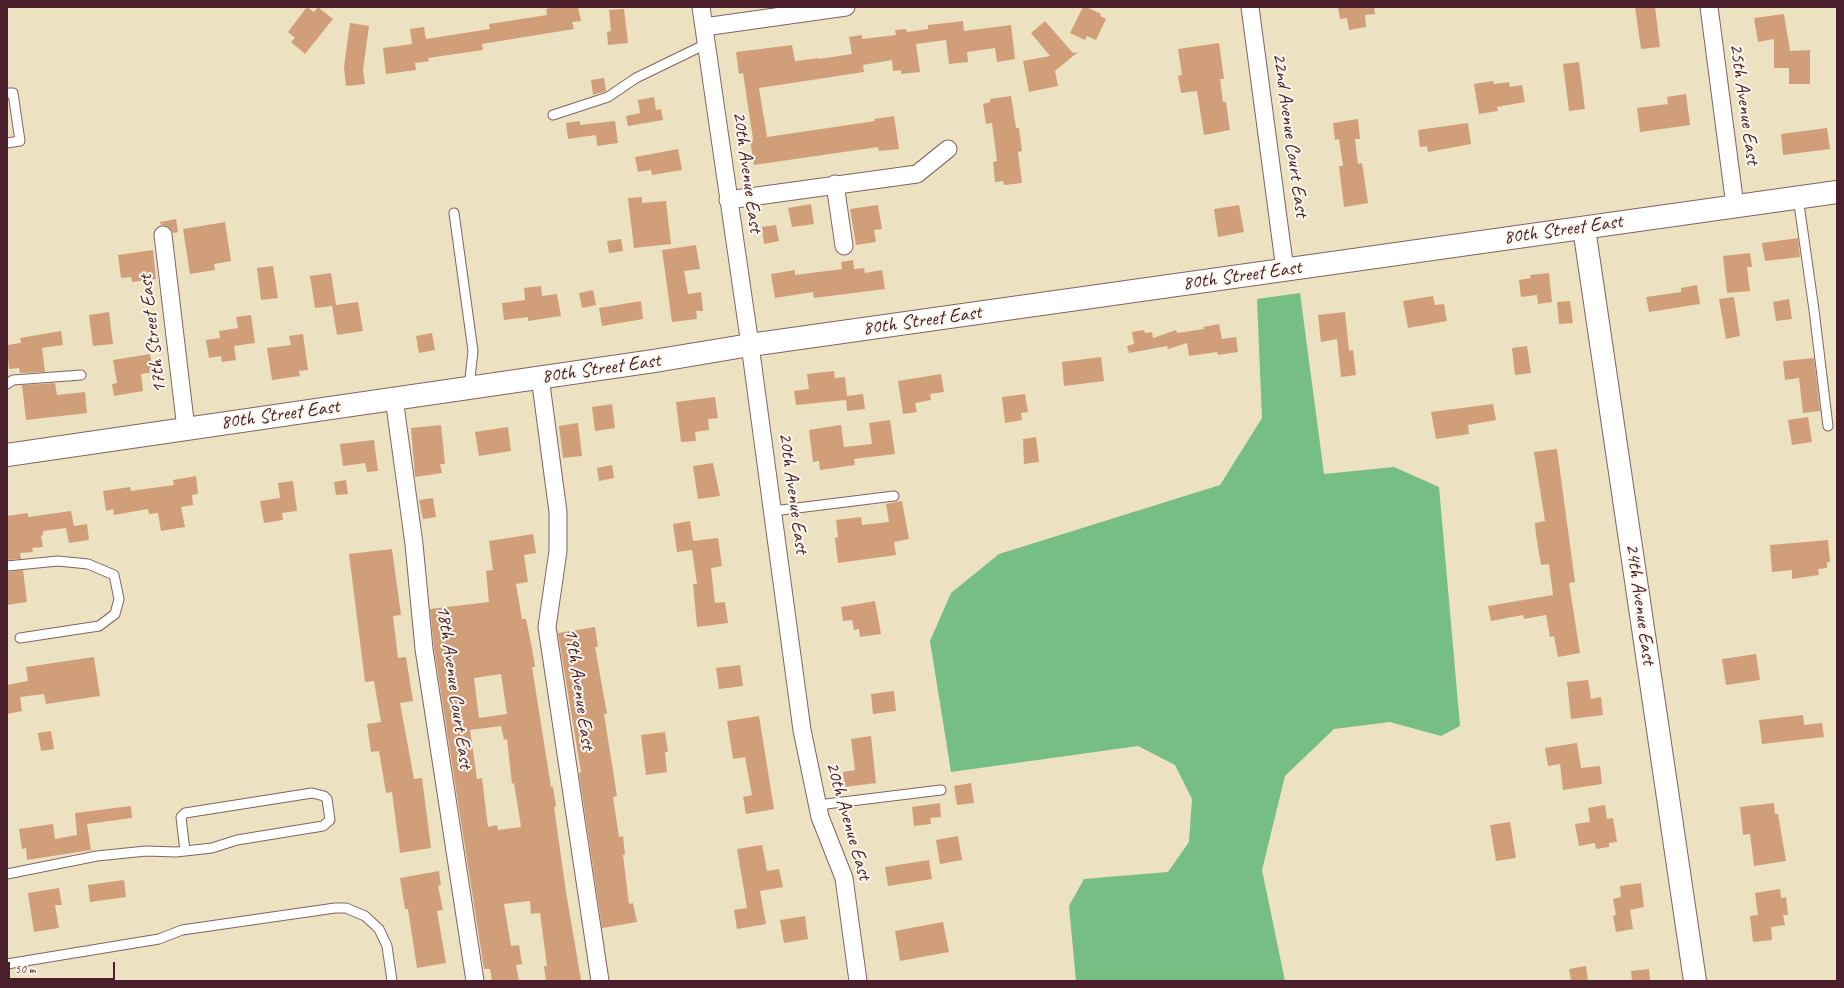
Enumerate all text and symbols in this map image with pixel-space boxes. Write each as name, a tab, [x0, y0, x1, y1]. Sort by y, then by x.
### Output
street label: 25th Avenue East	[1724, 42, 1764, 166]
street label: 22nd Avenue Court East	[1267, 51, 1313, 219]
street label: 20th Avenue East	[727, 110, 767, 234]
street label: 80th Street East	[1502, 210, 1624, 250]
street label: 80th Street East	[1181, 256, 1303, 296]
street label: 17th Street East	[134, 273, 172, 395]
street label: 80th Street East	[861, 301, 983, 341]
street label: 80th Street East	[540, 349, 662, 389]
street label: 80th Street East	[219, 395, 341, 435]
street label: 20th Avenue East	[773, 431, 813, 555]
street label: 24th Avenue East	[1620, 542, 1660, 666]
street label: 18th Avenue Court East	[431, 604, 477, 770]
street label: 19th Avenue East	[559, 627, 599, 751]
street label: 20th Avenue East	[820, 759, 876, 883]
scale bar	[10, 954, 117, 980]
text: 50 m	[15, 961, 35, 977]

